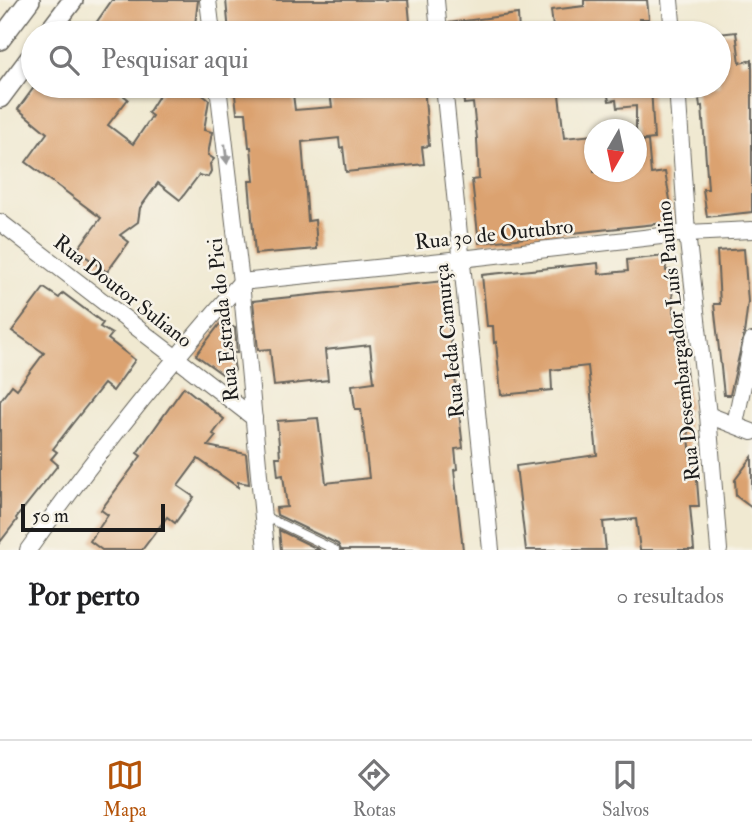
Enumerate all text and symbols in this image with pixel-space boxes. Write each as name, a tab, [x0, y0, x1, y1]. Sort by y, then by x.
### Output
search box	[21, 21, 731, 98]
icon: search	[45, 41, 83, 79]
text: Pesquisar aqui	[101, 44, 249, 76]
north arrow	[584, 119, 647, 182]
one-way arrow	[220, 143, 231, 165]
street label: Rua Desembargador Luís Paulino	[650, 200, 707, 482]
street label: Rua 30 de Outubro	[414, 213, 575, 256]
street label: Rua Doutor Suliano	[48, 229, 198, 354]
street label: Rua Estrada do Pici	[201, 236, 246, 403]
street label: Rua Ieda Camurça	[428, 262, 471, 419]
scale bar	[21, 501, 164, 533]
text: 50 m	[32, 504, 69, 528]
text: Por perto	[28, 577, 140, 614]
text: 0 resultados	[617, 581, 724, 610]
tab: Mapa	[103, 756, 147, 822]
tab: Rotas	[353, 756, 396, 822]
tab: Salvos	[602, 756, 649, 822]

